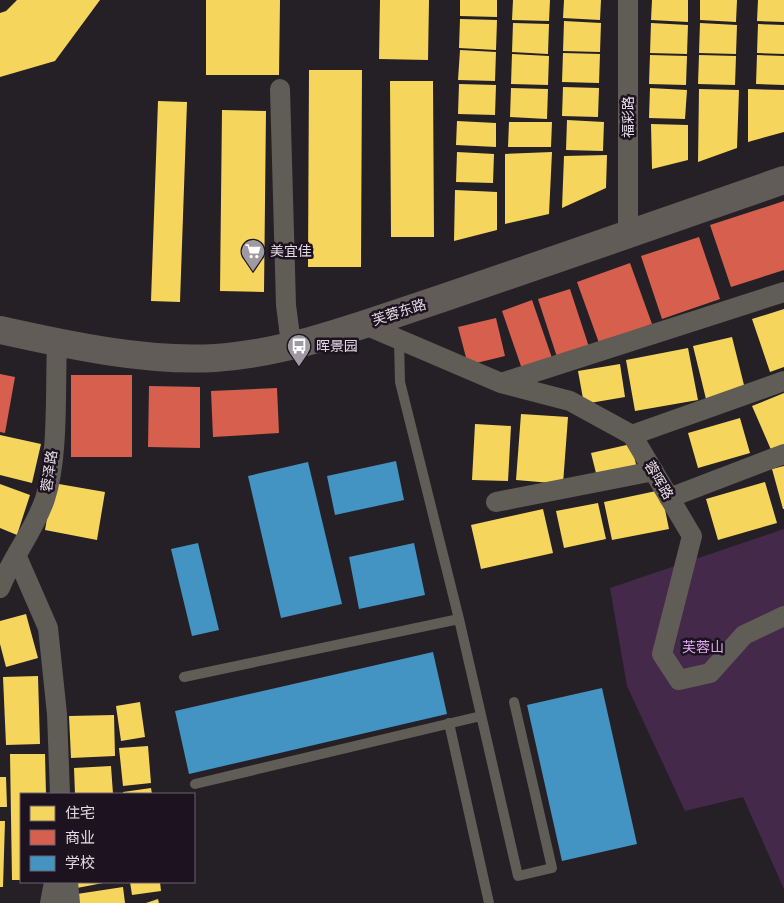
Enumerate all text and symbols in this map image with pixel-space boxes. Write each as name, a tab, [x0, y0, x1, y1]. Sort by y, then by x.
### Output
street label: 福彩路	[620, 96, 637, 138]
supermarket icon: 美宜佳	[240, 238, 266, 272]
place label: 美宜佳	[270, 243, 312, 260]
street label: 芙蓉东路	[370, 296, 428, 329]
bus stop icon: 晖景园	[286, 333, 312, 367]
place label: 晖景园	[316, 338, 358, 355]
street label: 蓉泽路	[38, 449, 61, 493]
street label: 蓉晖路	[640, 458, 677, 503]
park label: 芙蓉山	[682, 639, 724, 656]
legend	[20, 793, 195, 883]
text: 住宅	[65, 804, 95, 822]
text: 商业	[65, 829, 95, 847]
text: 学校	[65, 854, 95, 872]

